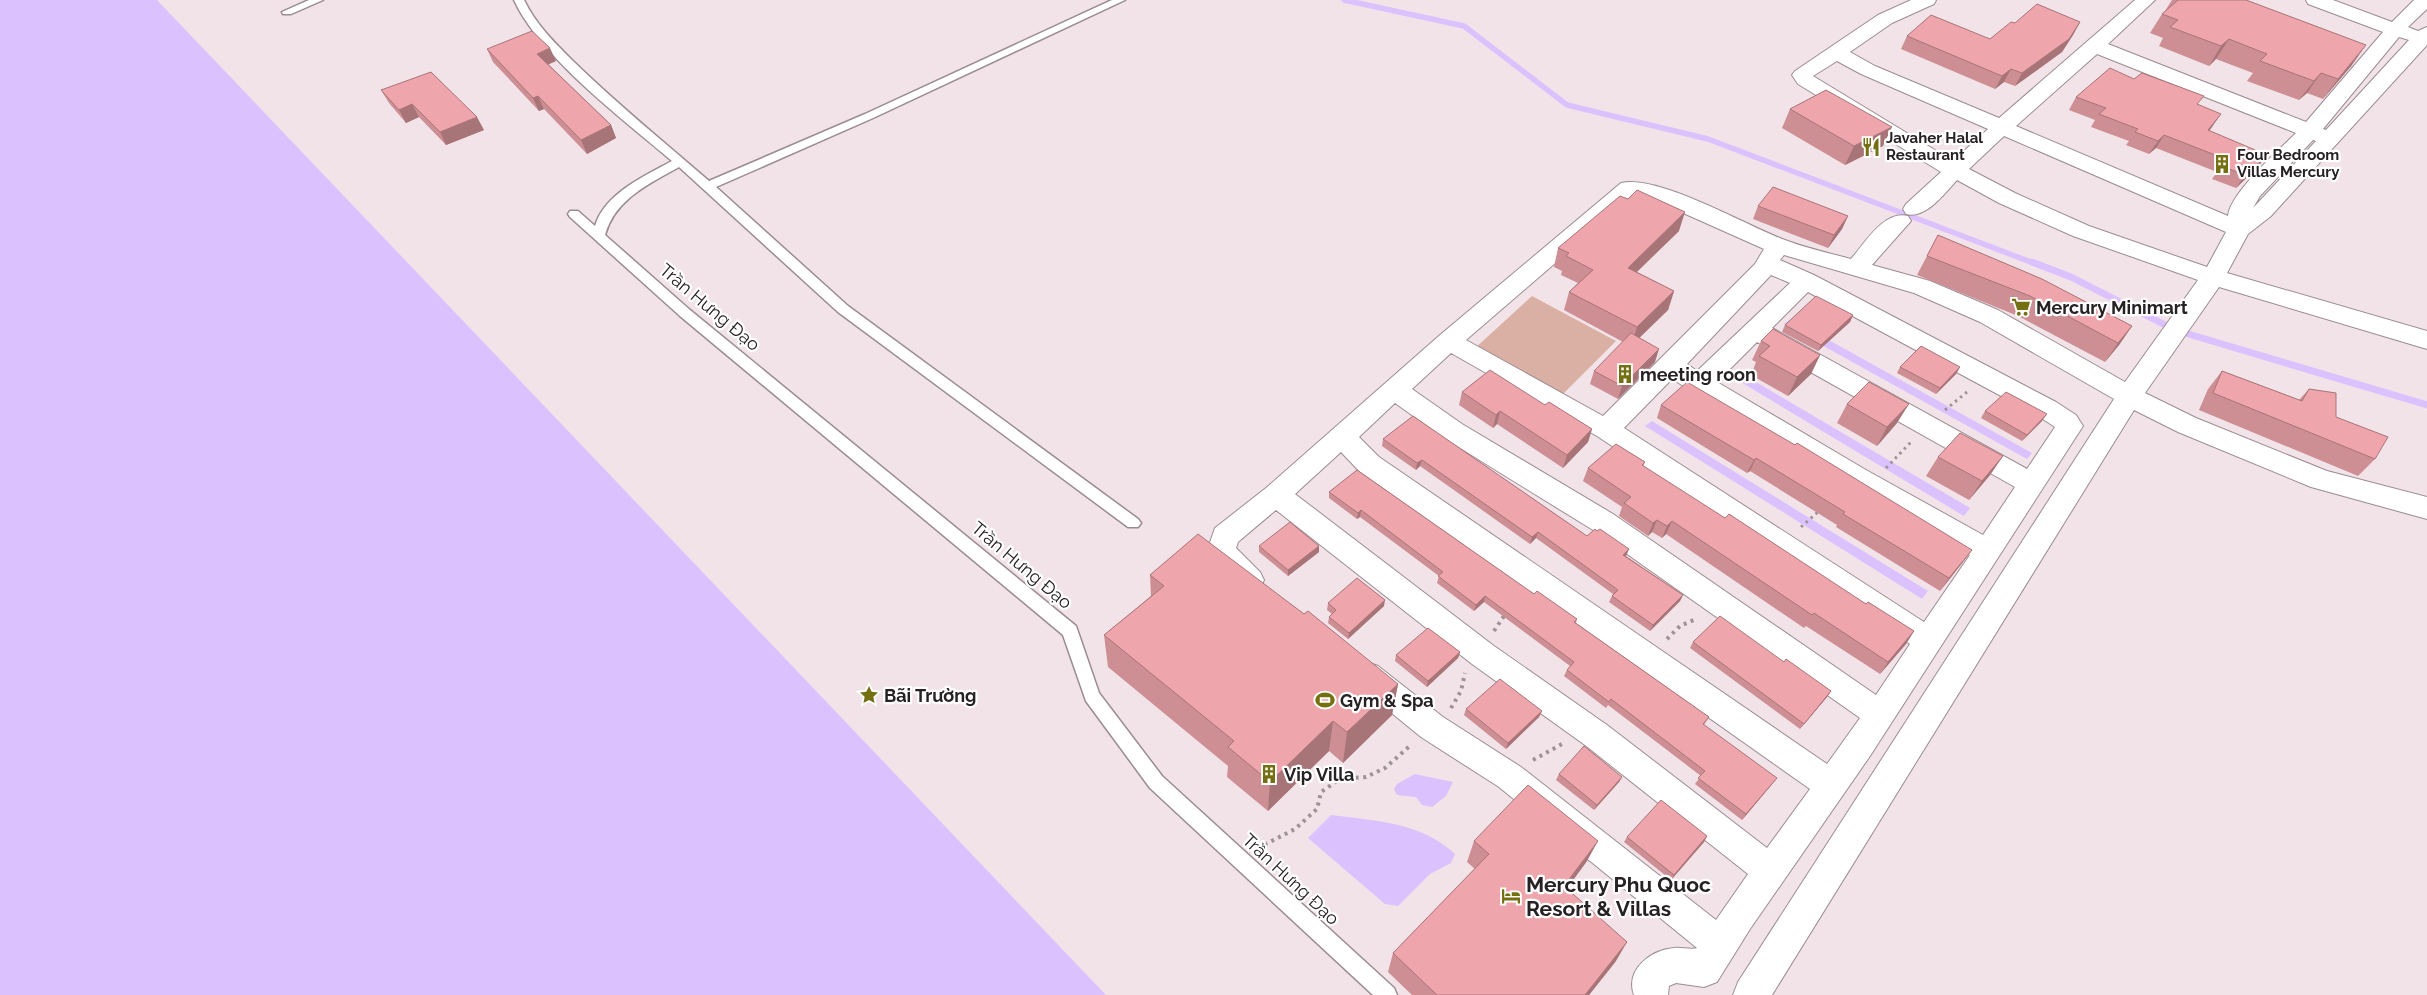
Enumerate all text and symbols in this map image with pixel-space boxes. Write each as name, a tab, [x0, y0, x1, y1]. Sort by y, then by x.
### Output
place label: Javaher Halal Restaurant	[1886, 129, 1983, 164]
restaurant icon: Javaher Halal Restaurant	[1860, 136, 1882, 158]
place label: Four Bedroom Villas Mercury	[2237, 146, 2340, 181]
building icon: Four Bedroom Villas Mercury	[2211, 153, 2233, 175]
street label: Trần Hưng Đạo	[656, 259, 765, 355]
supermarket icon: Mercury Minimart	[2010, 296, 2032, 318]
place label: Mercury Minimart	[2036, 297, 2188, 318]
building icon: meeting roon	[1614, 363, 1636, 385]
place label: meeting roon	[1640, 364, 1756, 385]
street label: Trần Hưng Đạo	[968, 517, 1077, 613]
place icon: Bãi Trường	[858, 684, 880, 706]
place label: Bãi Trường	[884, 685, 976, 706]
sports icon: Gym & Spa	[1314, 689, 1336, 711]
place label: Gym & Spa	[1340, 690, 1434, 711]
building icon: Vip Villa	[1258, 763, 1280, 785]
place label: Vip Villa	[1284, 764, 1354, 785]
street label: Trần Hưng Đạo	[1238, 829, 1344, 929]
place label: Mercury Phu Quoc Resort & Villas	[1526, 872, 1711, 921]
hotel icon: Mercury Phu Quoc Resort & Villas	[1500, 885, 1522, 907]

